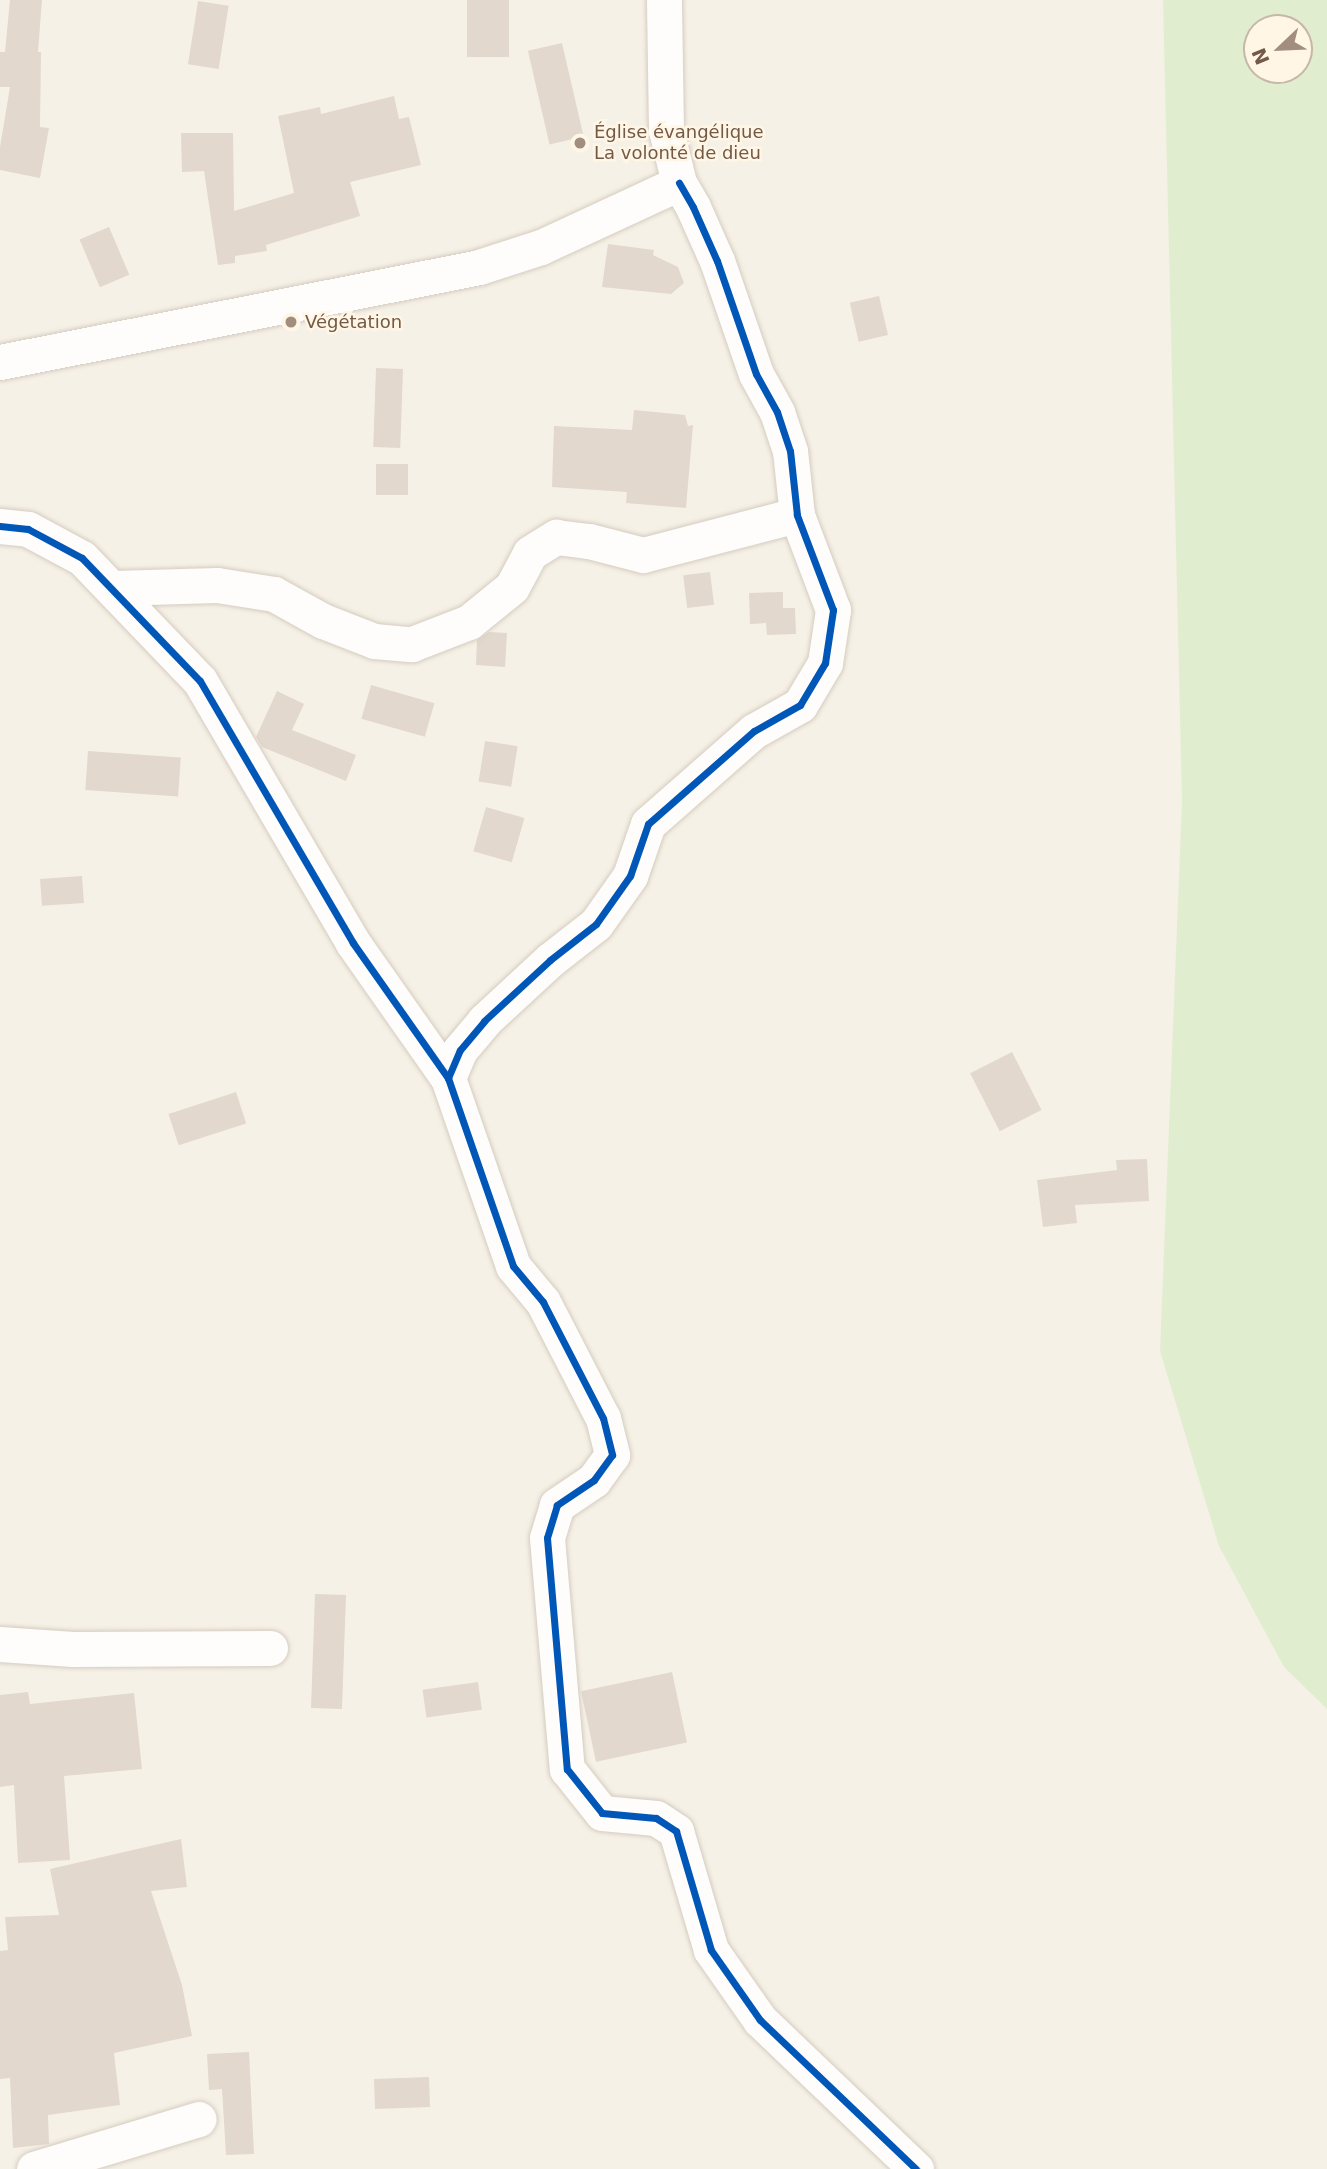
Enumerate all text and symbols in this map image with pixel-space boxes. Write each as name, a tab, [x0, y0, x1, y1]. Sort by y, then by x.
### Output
north arrow	[1243, 14, 1313, 84]
text: N	[1247, 45, 1274, 68]
place label: Église évangélique La volonté de dieu	[594, 122, 764, 164]
marker: Église évangélique La volonté de dieu	[572, 135, 588, 151]
place label: Végétation	[305, 311, 402, 333]
marker: Végétation	[283, 314, 299, 330]

